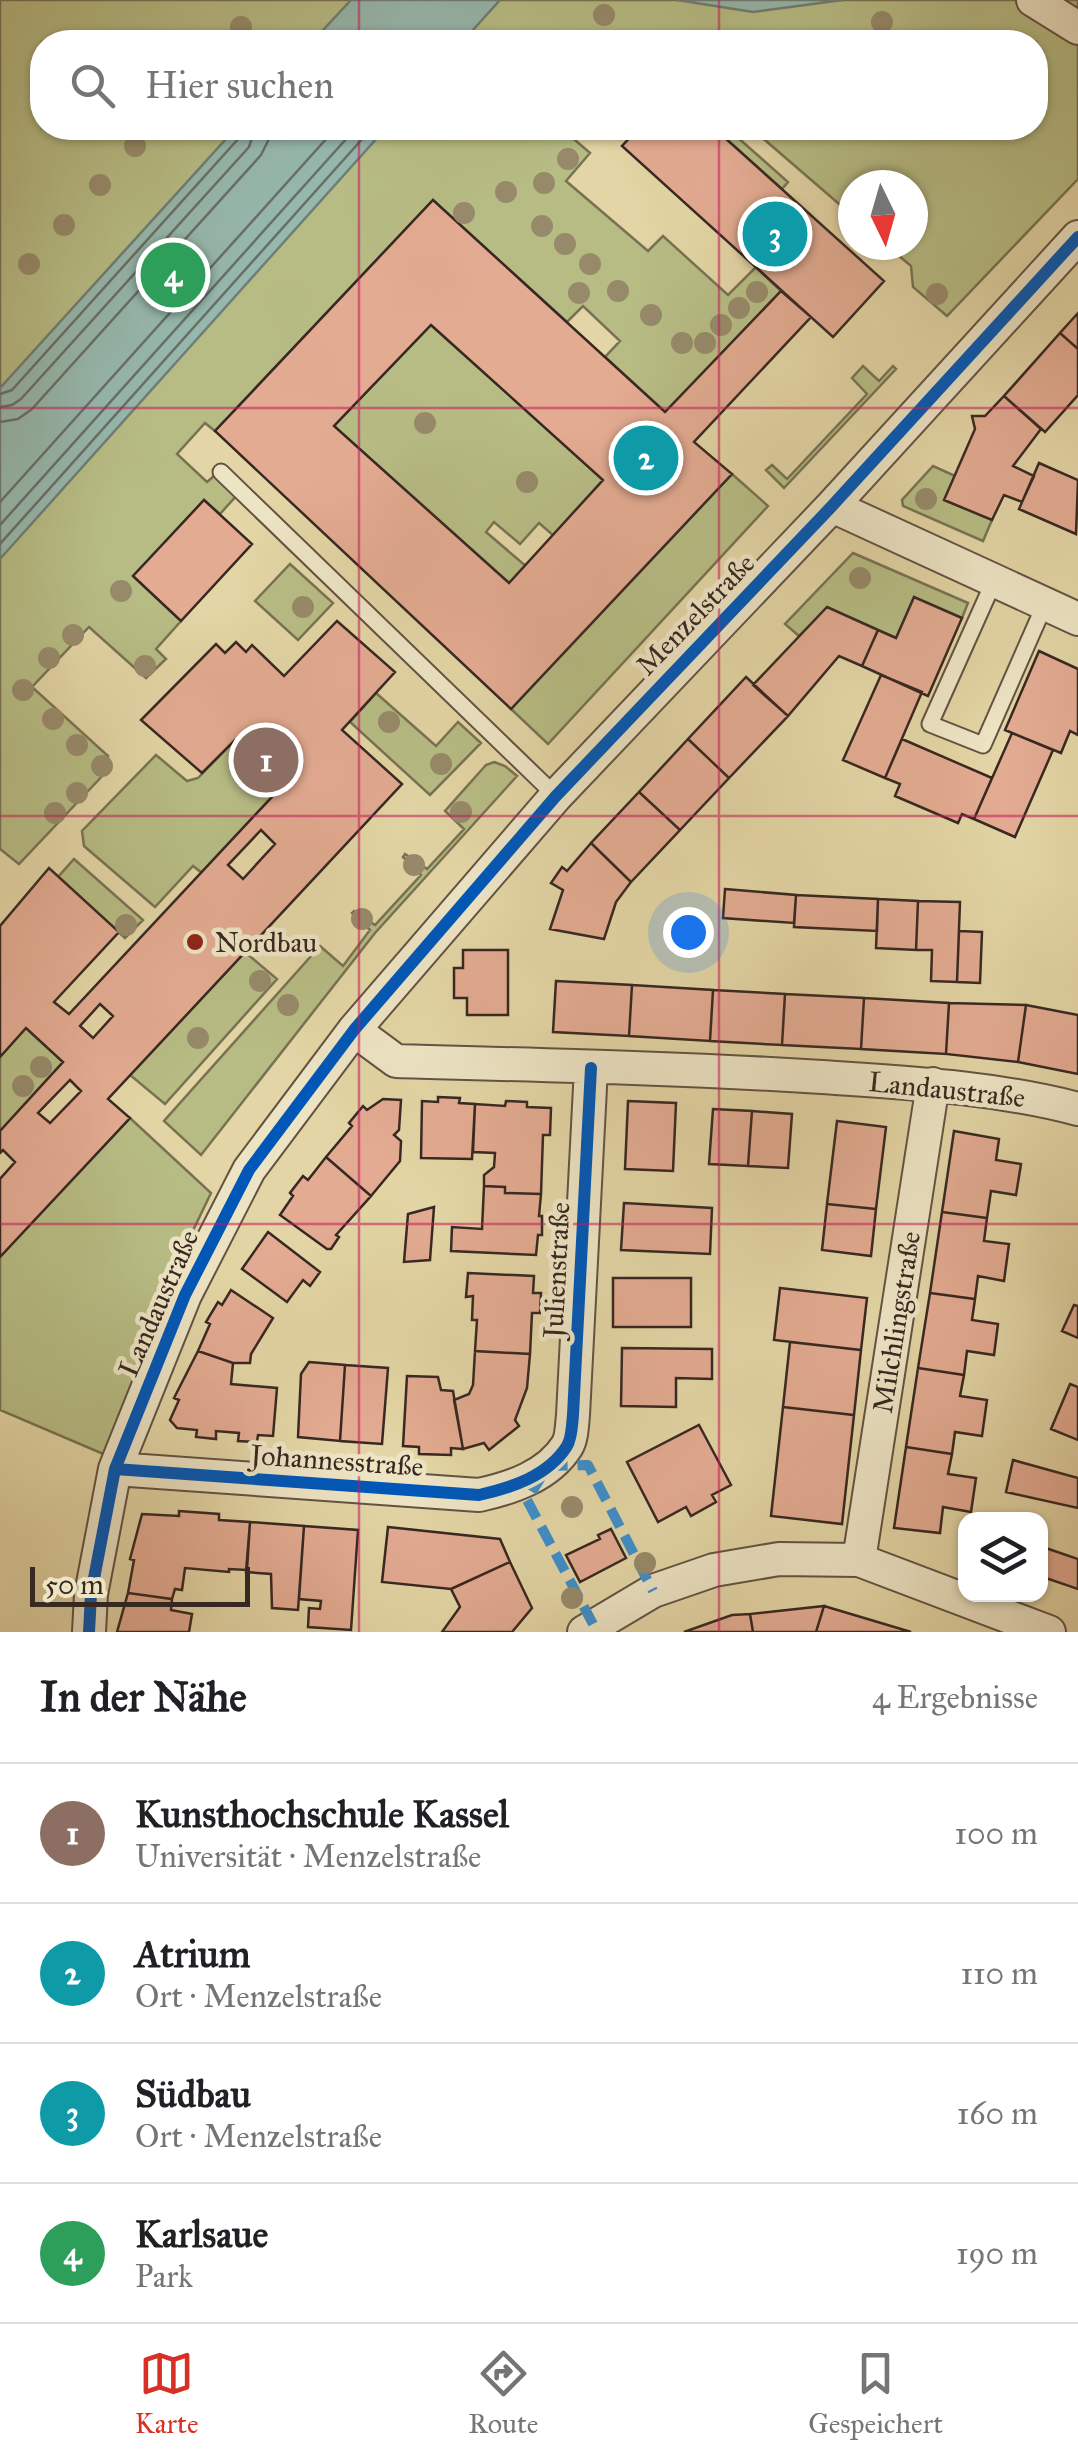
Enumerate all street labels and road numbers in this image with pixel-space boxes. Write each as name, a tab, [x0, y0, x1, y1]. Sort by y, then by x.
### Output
street label: Menzelstraße	[629, 546, 762, 683]
street label: Landaustraße	[867, 1064, 1027, 1115]
street label: Julienstraße	[535, 1201, 578, 1342]
street label: Landaustraße	[111, 1224, 206, 1382]
street label: Milchlingstraße	[865, 1229, 928, 1415]
street label: Johannesstraße	[246, 1437, 425, 1484]

